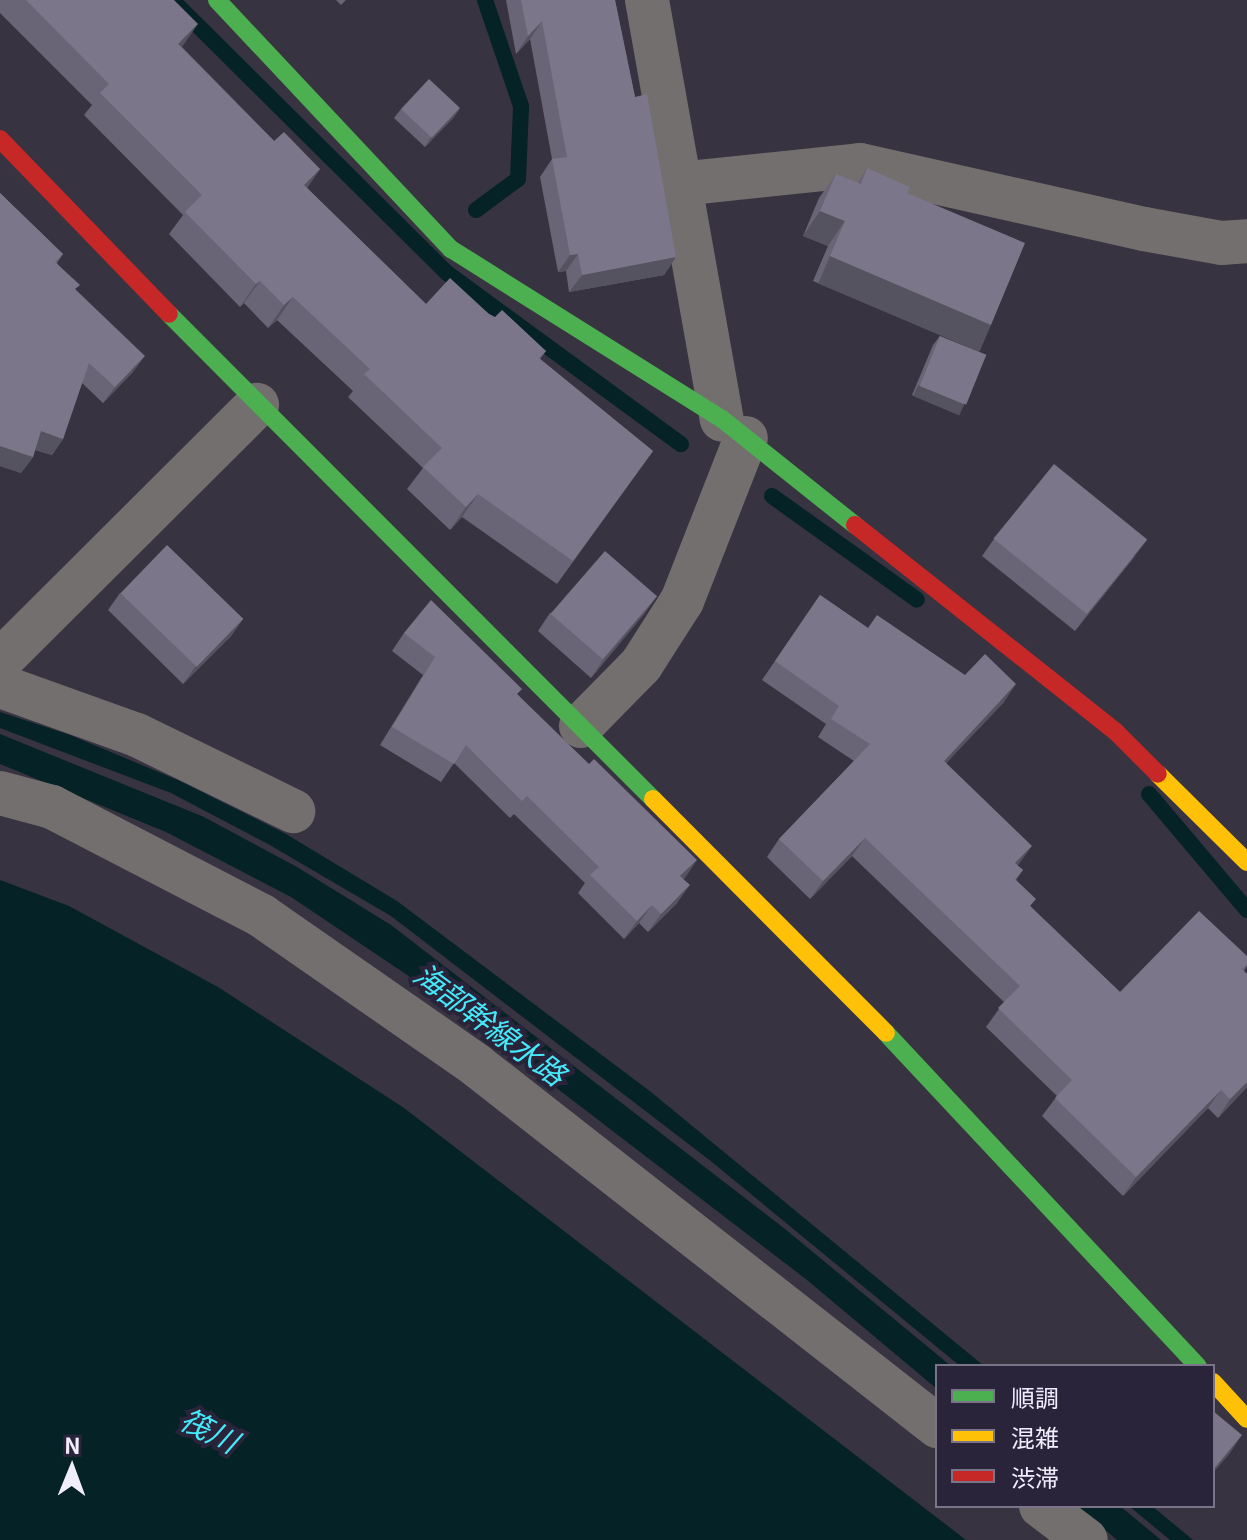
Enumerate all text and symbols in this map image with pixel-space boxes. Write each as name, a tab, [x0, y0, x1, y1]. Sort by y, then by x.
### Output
water label: 海部幹線水路	[408, 954, 574, 1092]
legend	[935, 1364, 1215, 1508]
text: 順調	[1011, 1379, 1059, 1414]
water label: 筏川	[175, 1399, 245, 1459]
text: 混雑	[1011, 1419, 1059, 1454]
north arrow	[32, 1428, 112, 1508]
text: N	[64, 1428, 81, 1460]
text: 渋滞	[1011, 1459, 1059, 1494]

